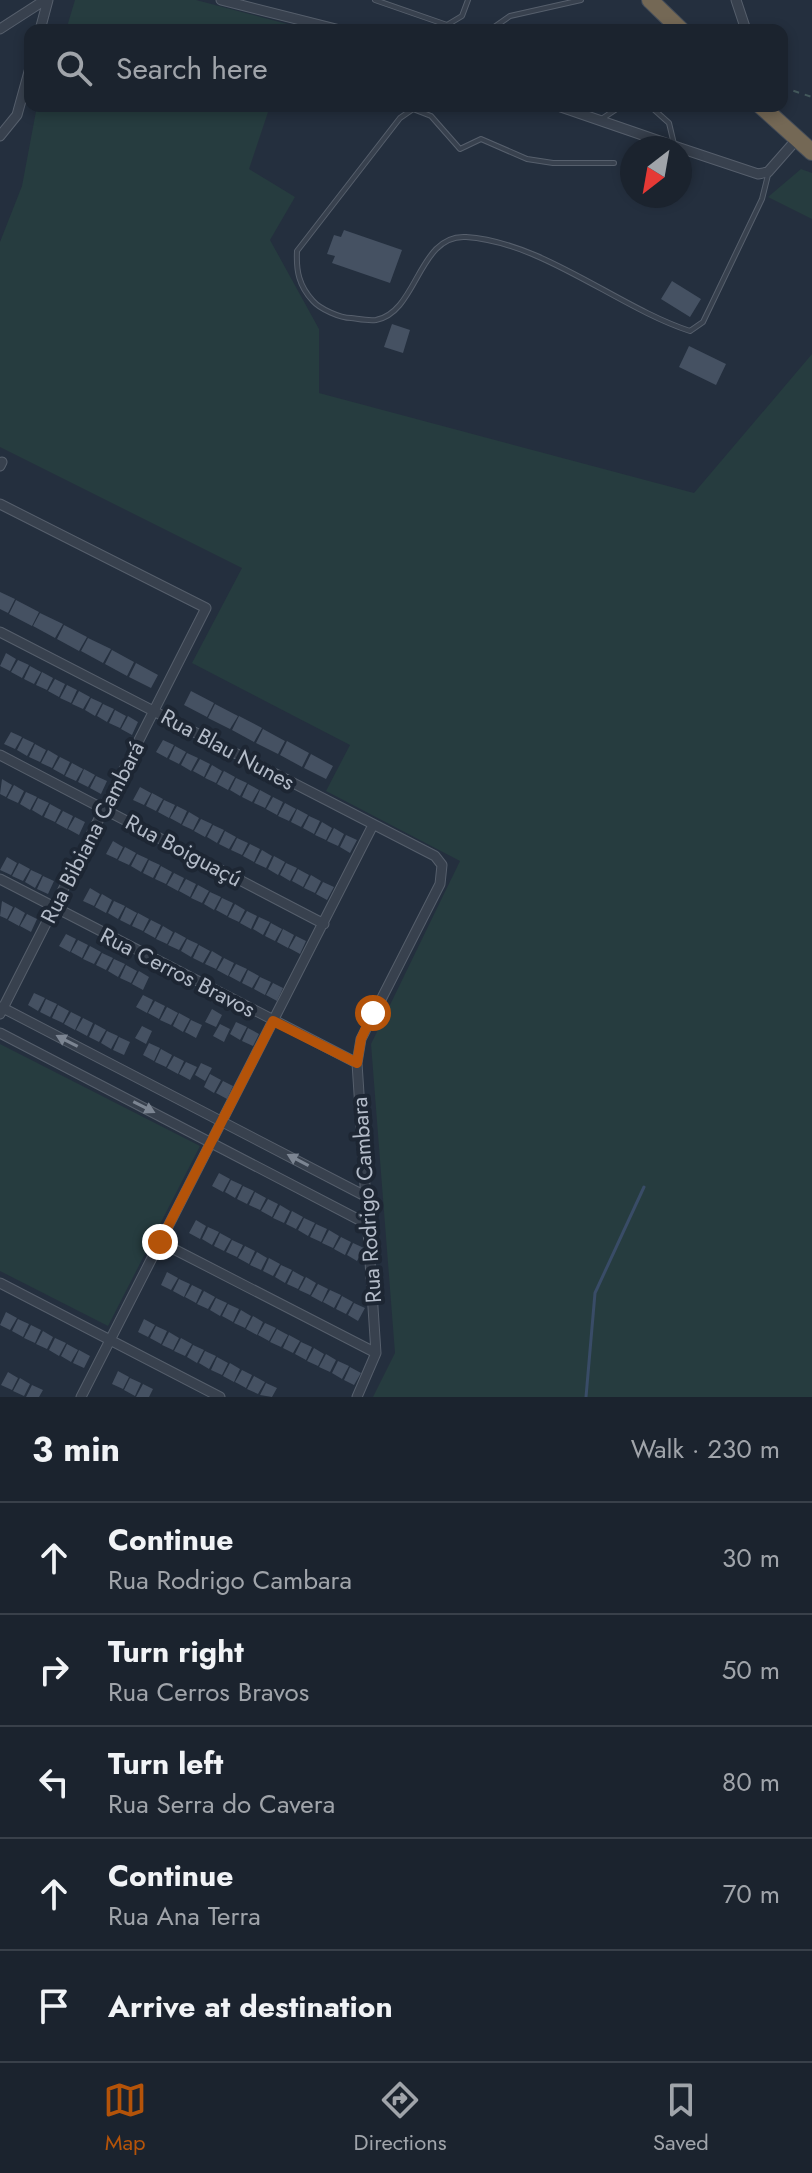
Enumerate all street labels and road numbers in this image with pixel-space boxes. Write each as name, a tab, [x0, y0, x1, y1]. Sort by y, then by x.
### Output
street label: Rua Blau Nunes	[155, 700, 301, 798]
street label: Rua Bibiana Cambará	[32, 735, 152, 929]
street label: Rua Boiguaçú	[120, 806, 248, 894]
street label: Rua Cerros Bravos	[95, 919, 261, 1025]
street label: Rua Rodrigo Cambara	[343, 1096, 389, 1304]

